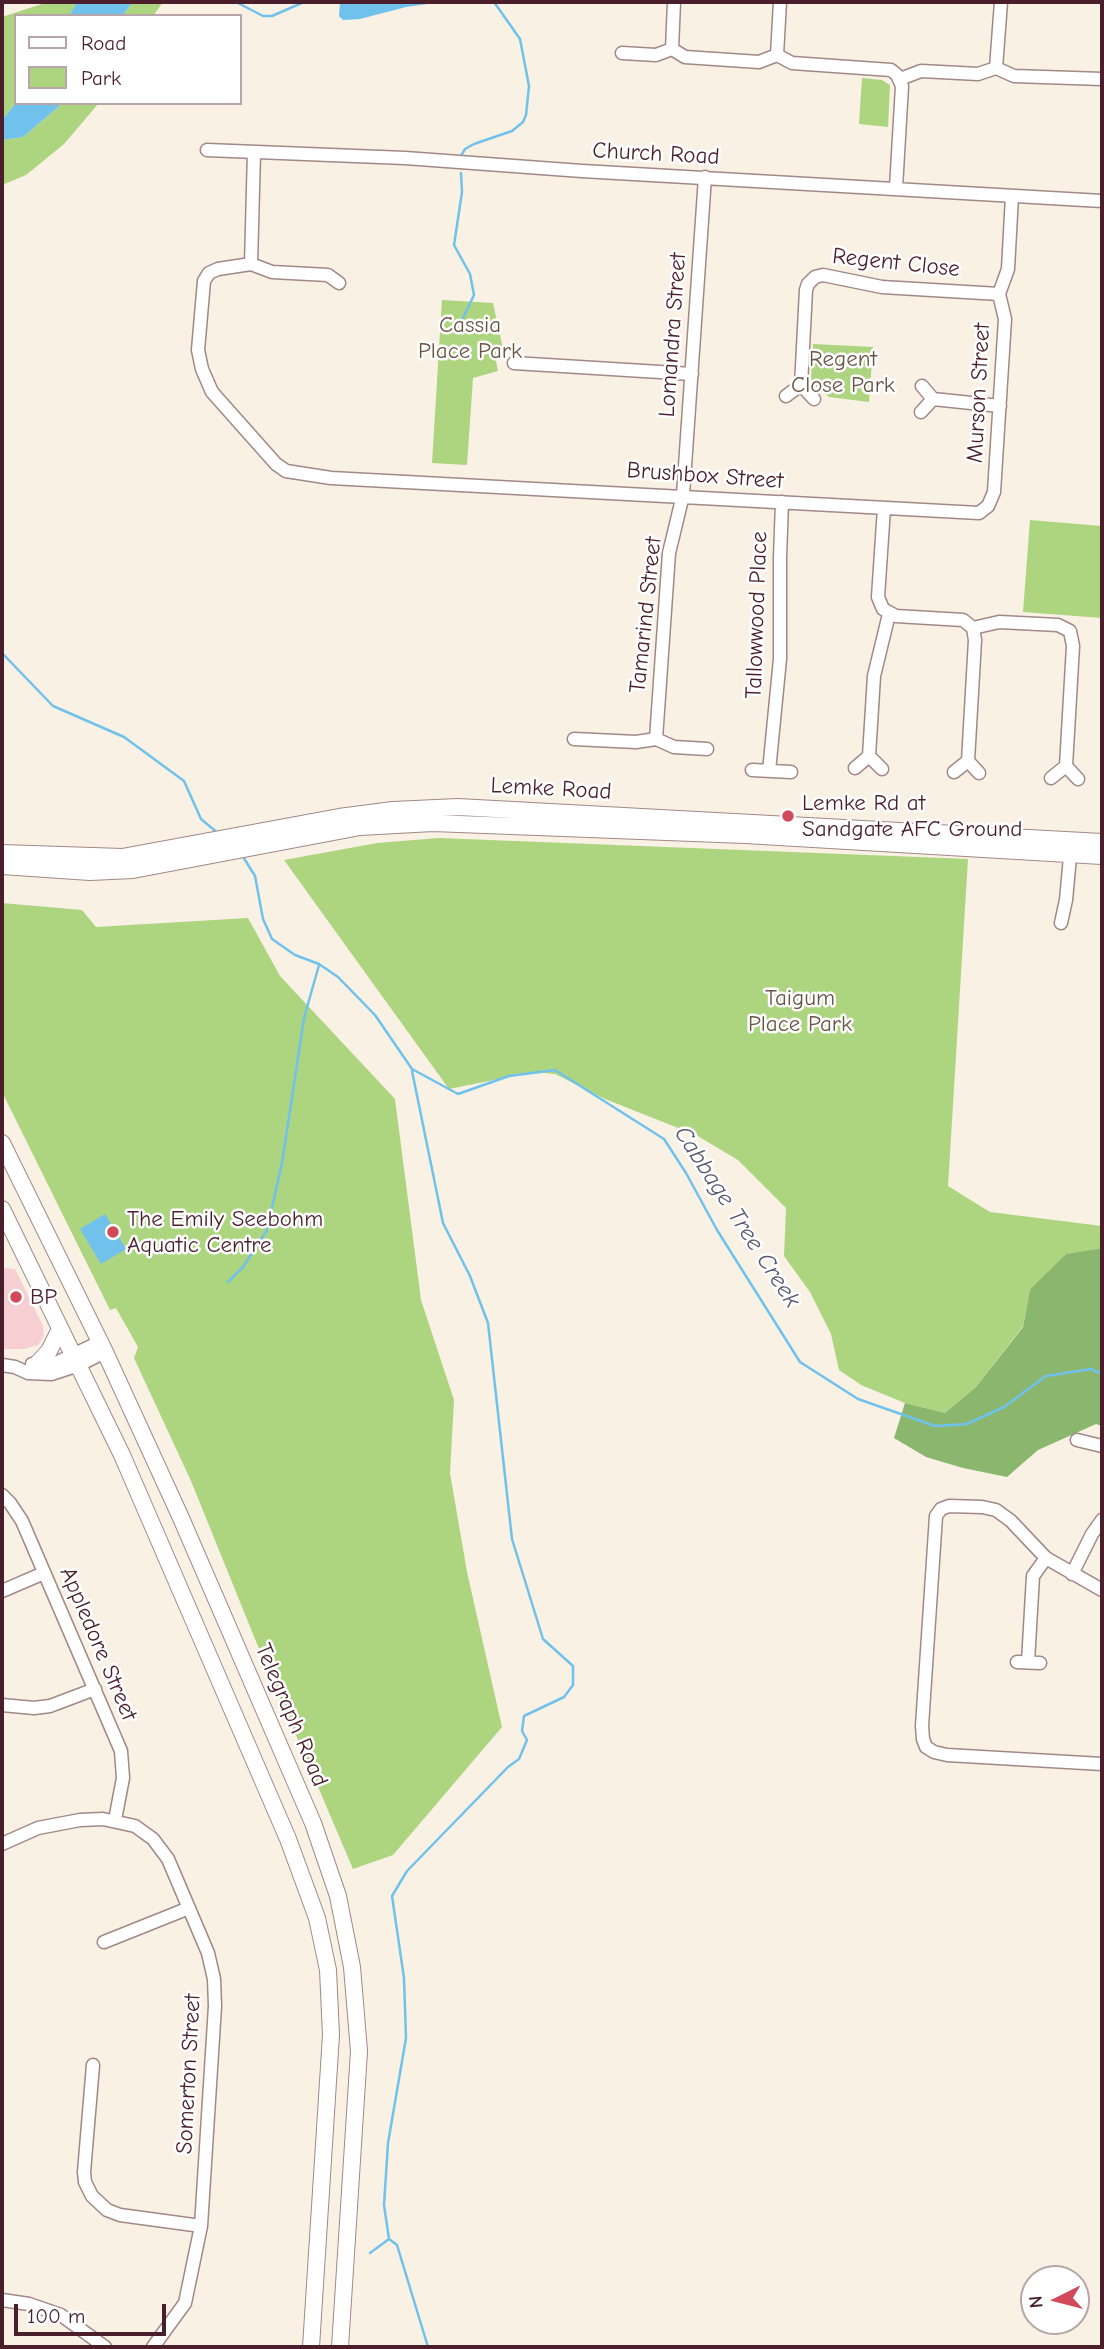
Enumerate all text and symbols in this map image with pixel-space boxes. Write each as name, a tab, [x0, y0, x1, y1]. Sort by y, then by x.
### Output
legend	[14, 14, 242, 105]
text: Road	[81, 31, 126, 55]
text: Park	[81, 66, 121, 90]
street label: Church Road	[592, 137, 720, 171]
street label: Regent Close	[831, 243, 961, 283]
street label: Lomandra Street	[653, 252, 693, 418]
park label: Cassia Place Park	[418, 311, 522, 365]
street label: Murson Street	[962, 322, 996, 464]
park label: Regent Close Park	[791, 345, 895, 399]
street label: Brushbox Street	[626, 457, 784, 495]
street label: Tallowwood Place	[740, 531, 774, 699]
street label: Tamarind Street	[624, 535, 668, 695]
street label: Lemke Road	[490, 772, 612, 806]
place label: Lemke Rd at Sandgate AFC Ground	[802, 789, 1023, 843]
marker: Lemke Rd at Sandgate AFC Ground	[780, 808, 796, 824]
park label: Taigum Place Park	[748, 984, 852, 1038]
water label: Cabbage Tree Creek	[668, 1121, 806, 1313]
place label: The Emily Seebohm Aquatic Centre	[127, 1205, 323, 1259]
marker: The Emily Seebohm Aquatic Centre	[105, 1224, 121, 1240]
place label: BP	[30, 1283, 57, 1311]
marker: BP	[8, 1289, 24, 1305]
street label: Appledore Street	[53, 1563, 143, 1725]
street label: Telegraph Road	[248, 1639, 334, 1791]
street label: Somerton Street	[171, 1993, 207, 2155]
north arrow	[1020, 2265, 1090, 2335]
scale bar	[18, 2290, 170, 2334]
text: N	[1025, 2295, 1048, 2309]
text: 100 m	[27, 2304, 85, 2328]

